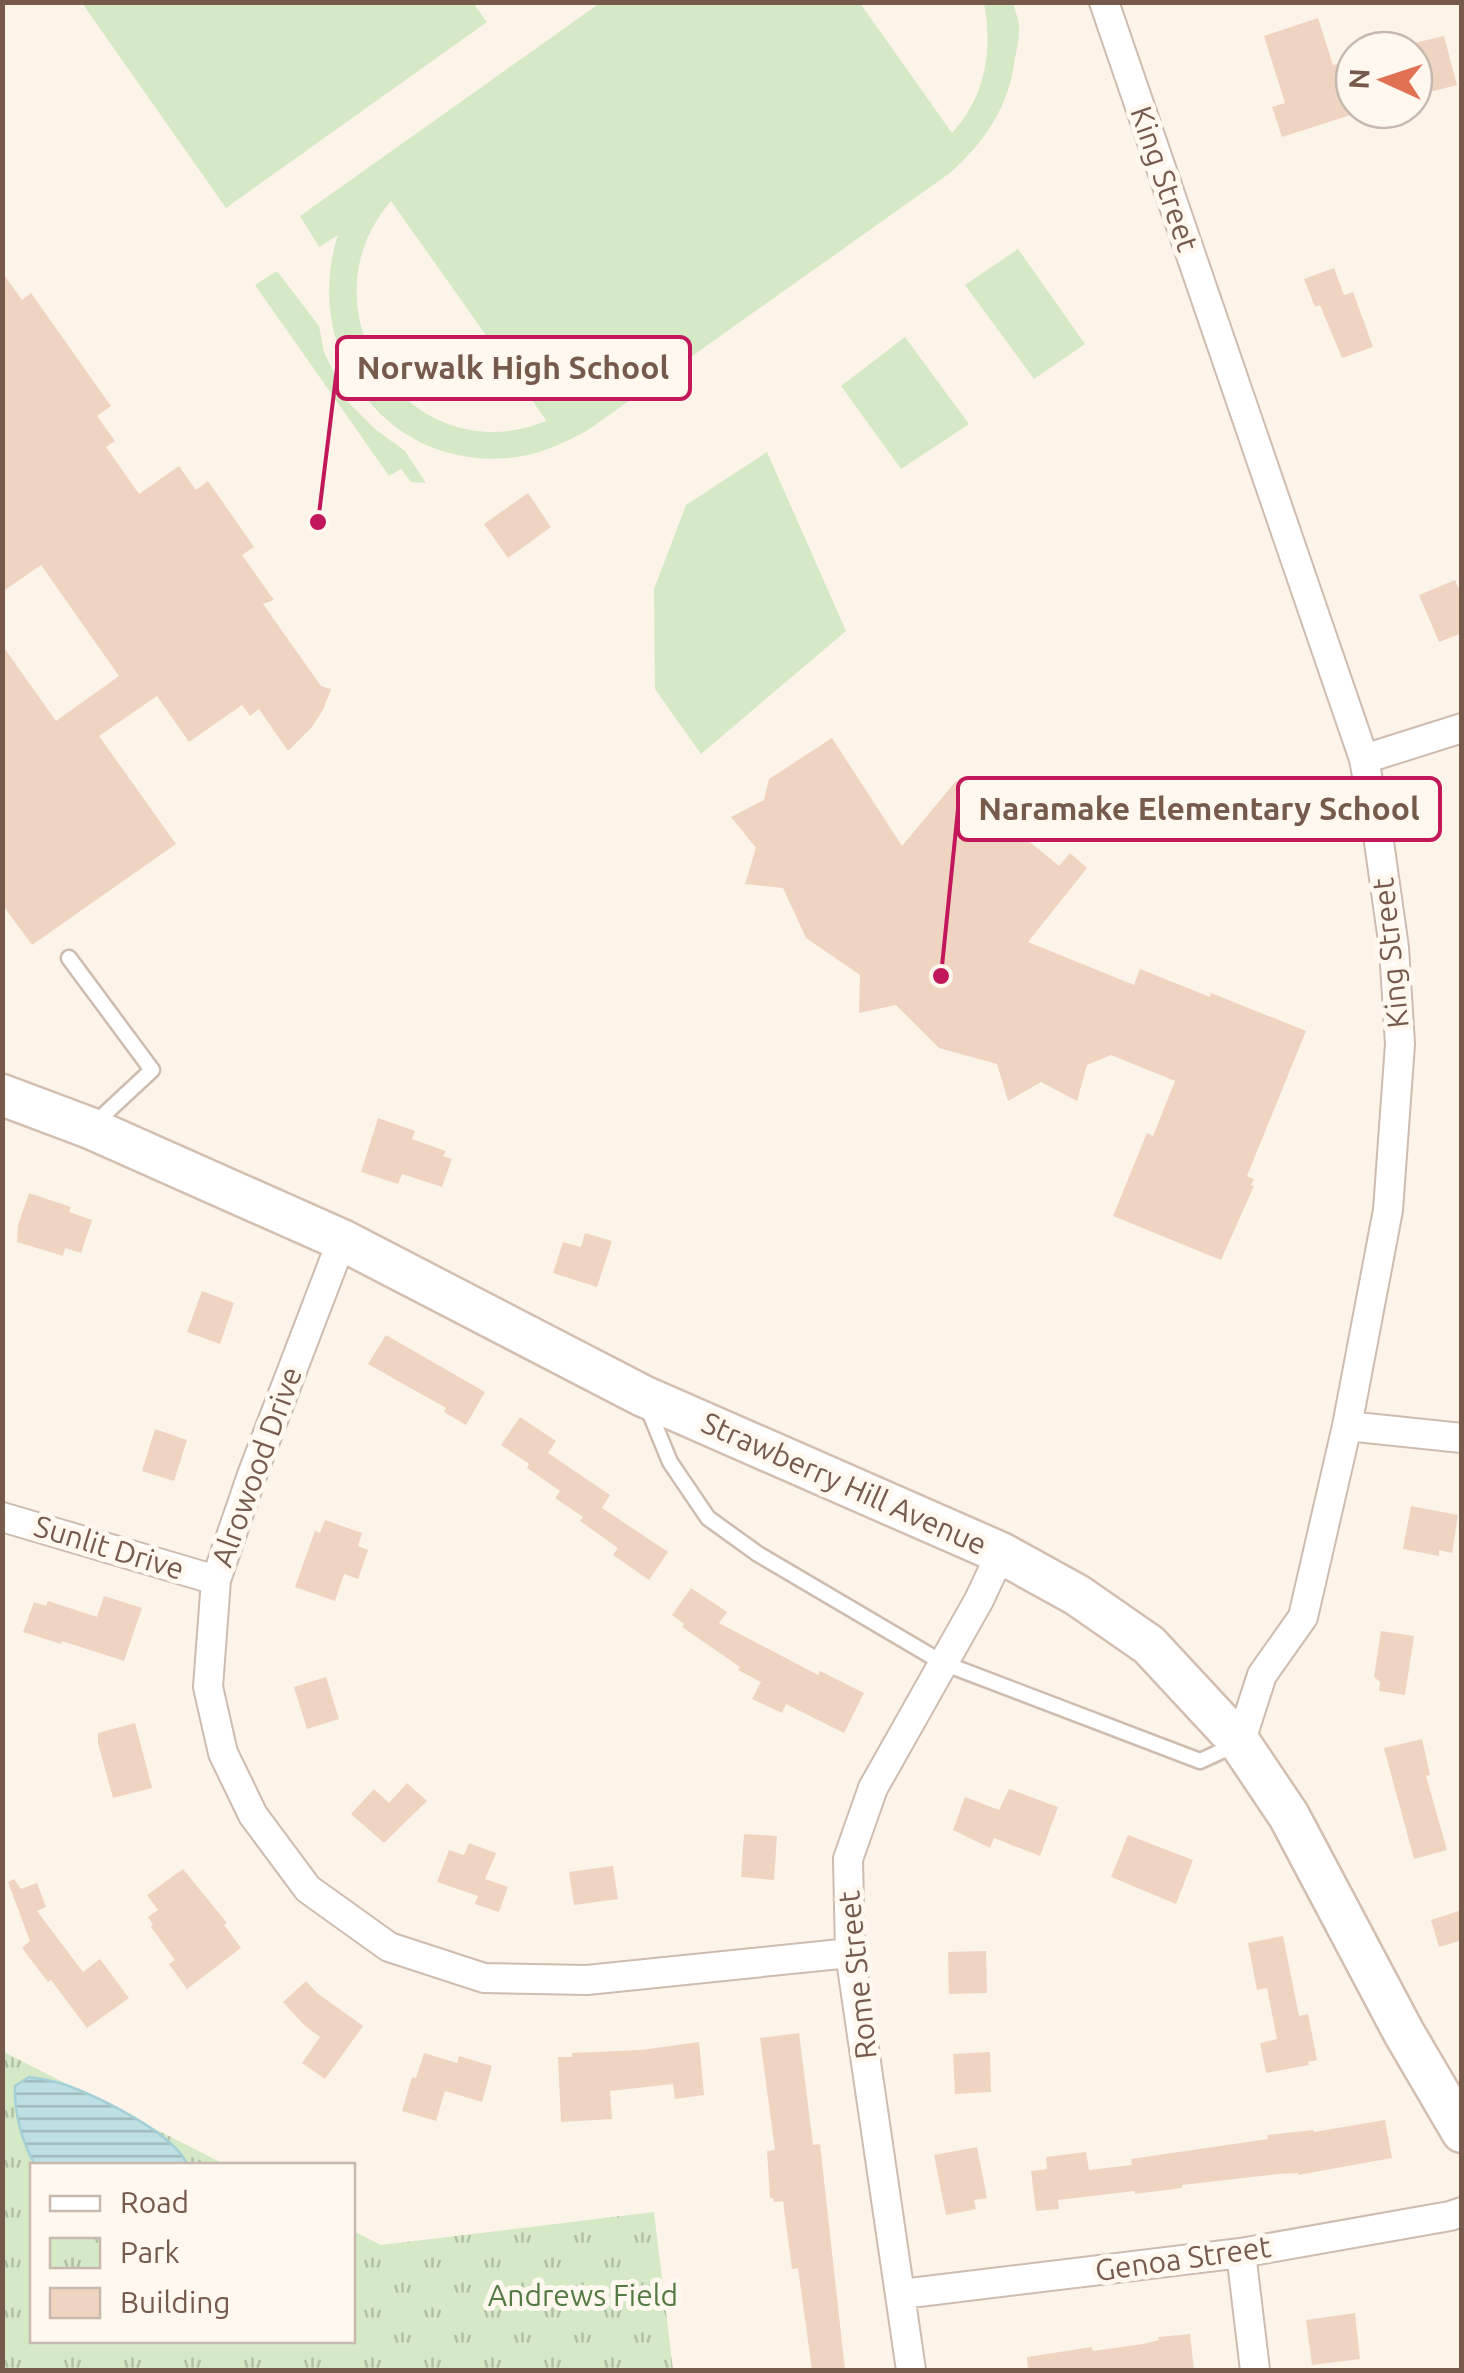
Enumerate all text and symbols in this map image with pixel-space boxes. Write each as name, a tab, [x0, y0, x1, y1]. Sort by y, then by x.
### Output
north arrow	[1334, 30, 1434, 130]
text: N	[1343, 67, 1375, 90]
street label: King Street	[1124, 102, 1206, 256]
callout: Norwalk High School	[337, 337, 690, 399]
text: Norwalk High School	[357, 349, 670, 385]
callout: Naramake Elementary School	[958, 778, 1440, 840]
text: Naramake Elementary School	[978, 790, 1420, 826]
street label: King Street	[1365, 876, 1415, 1030]
street label: Alrowood Drive	[204, 1362, 308, 1571]
street label: Strawberry Hill Avenue	[697, 1405, 992, 1561]
street label: Sunlit Drive	[30, 1508, 188, 1586]
street label: Rome Street	[831, 1889, 883, 2061]
legend	[30, 2163, 355, 2343]
text: Road	[120, 2185, 189, 2219]
street label: Genoa Street	[1093, 2229, 1273, 2287]
text: Park	[120, 2235, 180, 2269]
park label: Andrews Field	[488, 2278, 678, 2312]
text: Building	[120, 2285, 231, 2319]

